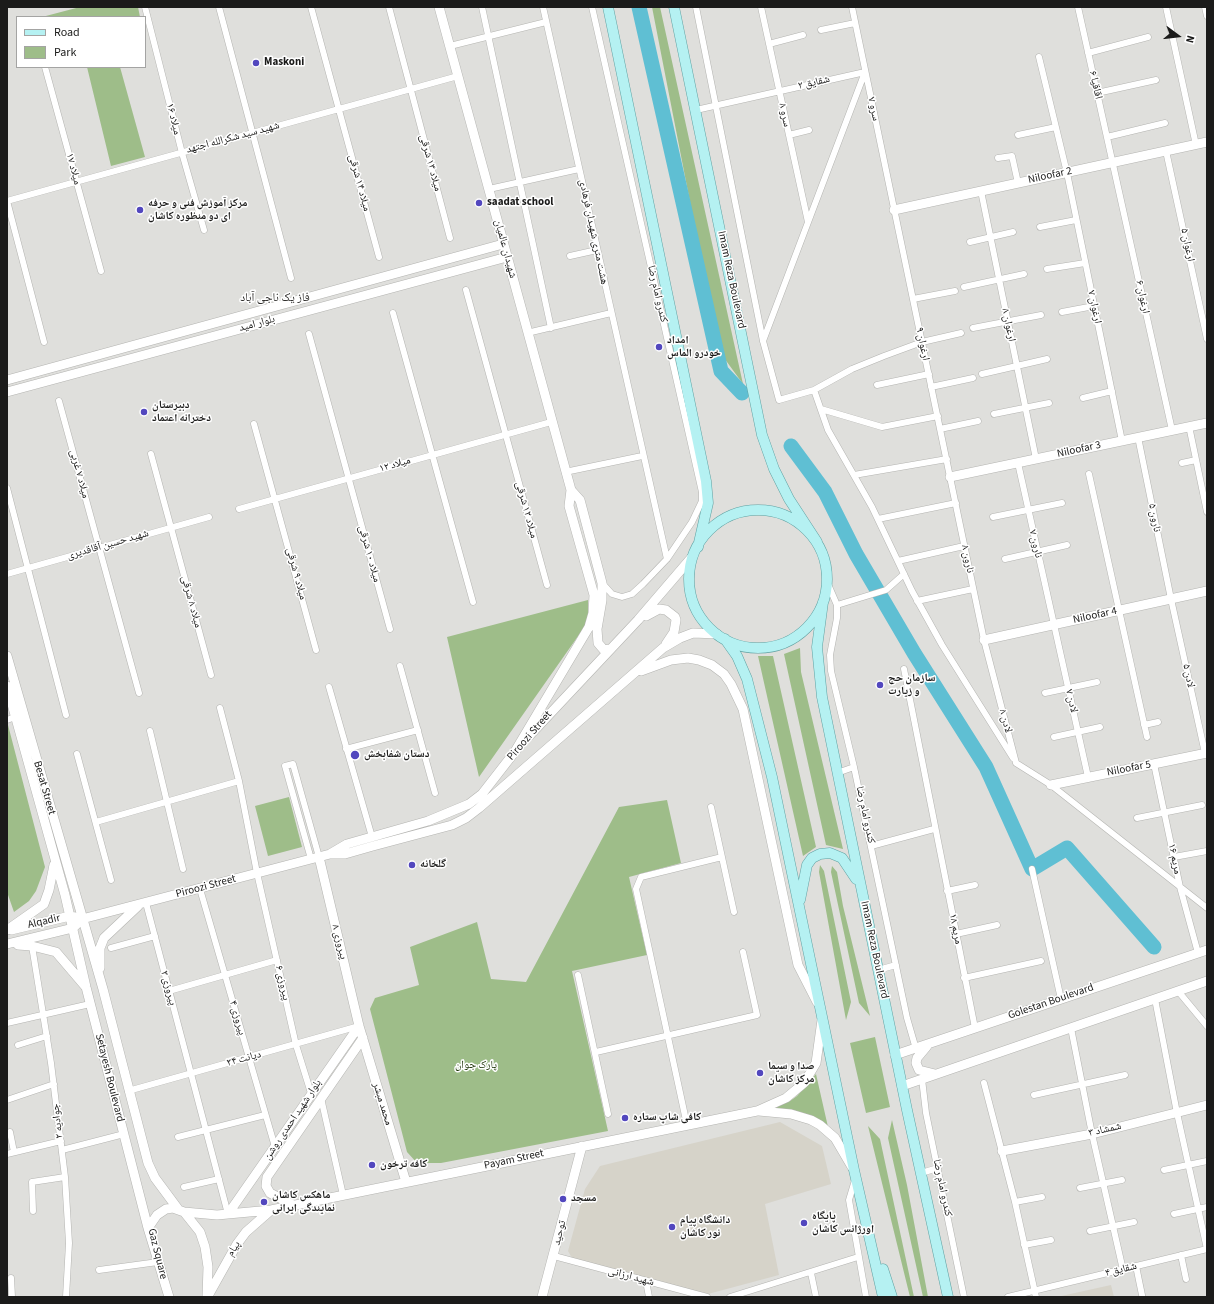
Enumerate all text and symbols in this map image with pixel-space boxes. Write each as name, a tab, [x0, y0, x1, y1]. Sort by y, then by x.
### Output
legend	[16, 16, 146, 68]
north arrow	[1158, 16, 1198, 56]
text: Road	[54, 24, 80, 41]
text: N	[1182, 34, 1198, 45]
text: Park	[54, 44, 76, 61]
place label: Maskoni	[264, 56, 304, 70]
marker: Maskoni	[251, 58, 261, 68]
street label: اقاقیا ۶	[1085, 70, 1105, 100]
street label: شقایق ۲	[797, 73, 831, 93]
street label: سرو ۷	[864, 96, 882, 122]
street label: میلاد ۱۶	[163, 102, 183, 136]
street label: سرو ۸	[775, 102, 793, 128]
street label: شهید سید شکرالله اجتهد	[185, 119, 281, 157]
street label: میلاد ۱۳ شرقی	[416, 133, 444, 193]
street label: میلاد ۱۷	[62, 152, 84, 186]
street label: میلاد ۱۴ شرقی	[345, 153, 373, 213]
street label: Niloofar 2	[1027, 165, 1073, 187]
street label: هشت متری شهیدان فرهادی	[575, 178, 611, 286]
place label: saadat school	[487, 196, 553, 210]
place label: مرکز آموزش فنی و حرفه ای دو منظوره کاشان	[148, 197, 247, 223]
marker: saadat school	[474, 198, 484, 208]
marker: مرکز آموزش فنی و حرفه ای دو منظوره کاشان	[135, 205, 145, 215]
street label: شهیدان عالمیان	[491, 218, 519, 280]
street label: ارغوان ۵	[1177, 227, 1197, 263]
street label: Imam Reza Boulevard	[714, 230, 748, 330]
street label: کندرو امام رضا	[644, 264, 670, 324]
street label: ارغوان ۶	[1132, 279, 1152, 315]
street label: ارغوان ۷	[1084, 289, 1104, 325]
district label: فاز یک ناجی آباد	[240, 291, 310, 305]
street label: ارغوان ۸	[998, 307, 1018, 343]
street label: بلوار امید	[238, 313, 276, 335]
street label: ارغوان ۹	[912, 326, 932, 362]
place label: امداد خودرو الماس	[667, 334, 721, 360]
marker: امداد خودرو الماس	[654, 342, 664, 352]
place label: دبیرستان دخترانه اعتماد	[152, 399, 211, 425]
marker: دبیرستان دخترانه اعتماد	[139, 407, 149, 417]
street label: Niloofar 3	[1056, 439, 1102, 461]
street label: میلاد ۷ غربی	[66, 448, 92, 500]
street label: میلاد ۱۲	[378, 454, 412, 476]
street label: میلاد ۱۲ شرقی	[512, 480, 540, 540]
street label: نارون ۵	[1145, 503, 1163, 533]
street label: میلاد ۱۰ شرقی	[355, 524, 383, 584]
street label: شهید حسین آقاقدیری	[66, 527, 150, 563]
street label: نارون ۷	[1025, 528, 1045, 560]
street label: نارون ۸	[958, 544, 976, 574]
street label: میلاد ۹ شرقی	[283, 546, 309, 602]
street label: میلاد ۸ شرقی	[178, 574, 204, 630]
street label: Niloofar 4	[1072, 605, 1118, 627]
street label: لادن ۵	[1179, 663, 1197, 689]
place label: سازمان حج و زیارت	[888, 672, 935, 698]
marker: سازمان حج و زیارت	[875, 680, 885, 690]
street label: لادن ۷	[1062, 688, 1080, 714]
street label: Piroozi Street	[505, 708, 555, 764]
street label: لادن ۸	[996, 708, 1014, 734]
place label: دستان شفابخش	[364, 748, 430, 762]
marker: دستان شفابخش	[349, 749, 361, 761]
street label: Niloofar 5	[1106, 758, 1152, 780]
street label: Besat Street	[30, 760, 58, 816]
street label: کندرو امام رضا	[852, 785, 878, 845]
street label: مریم ۱۶	[1164, 842, 1184, 876]
place label: گلخانه	[420, 858, 446, 872]
marker: گلخانه	[407, 860, 417, 870]
street label: Piroozi Street	[175, 873, 237, 901]
street label: Imam Reza Boulevard	[857, 900, 891, 1000]
street label: Alqadir	[26, 912, 62, 932]
street label: مریم ۱۸	[946, 912, 964, 946]
street label: پیروزی ۸	[328, 923, 350, 961]
street label: پیروزی ۶	[272, 964, 292, 1002]
street label: پیروزی ۲	[157, 969, 179, 1007]
street label: Golestan Boulevard	[1006, 981, 1096, 1023]
street label: پیروزی ۴	[226, 999, 248, 1037]
street label: Setayesh Boulevard	[92, 1032, 126, 1124]
street label: دیانت ۲۴	[225, 1048, 263, 1070]
park label: پارک جوان	[455, 1059, 497, 1073]
place label: صدا و سیما مرکز کاشان	[768, 1060, 815, 1086]
marker: صدا و سیما مرکز کاشان	[755, 1068, 765, 1078]
street label: بلوار شهید احمدی روشن	[261, 1077, 325, 1163]
street label: محمد مبشر	[369, 1081, 395, 1127]
street label: جوادیه ۲	[49, 1103, 67, 1139]
place label: کافی شاپ ستاره	[633, 1111, 701, 1125]
marker: کافی شاپ ستاره	[620, 1113, 630, 1123]
street label: شمشاد ۳	[1087, 1120, 1123, 1140]
street label: Payam Street	[483, 1147, 545, 1173]
place label: کافه ترخون	[380, 1158, 427, 1172]
street label: کندرو امام رضا	[929, 1158, 955, 1218]
marker: کافه ترخون	[367, 1160, 377, 1170]
place label: ماهکس کاشان نمایندگی ایرانی	[272, 1189, 335, 1215]
place label: مسجد	[571, 1192, 596, 1206]
marker: مسجد	[558, 1194, 568, 1204]
marker: ماهکس کاشان نمایندگی ایرانی	[259, 1197, 269, 1207]
place label: پایگاه اورژانس کاشان	[812, 1210, 874, 1236]
place label: دانشگاه پیام نور کاشان	[680, 1214, 730, 1240]
marker: پایگاه اورژانس کاشان	[799, 1218, 809, 1228]
street label: توحید	[551, 1219, 569, 1247]
marker: دانشگاه پیام نور کاشان	[667, 1222, 677, 1232]
street label: Gaz Square	[144, 1227, 170, 1281]
street label: پیام	[224, 1239, 244, 1259]
street label: شقایق ۴	[1104, 1260, 1138, 1280]
street label: شهید ارزانی	[607, 1265, 655, 1289]

